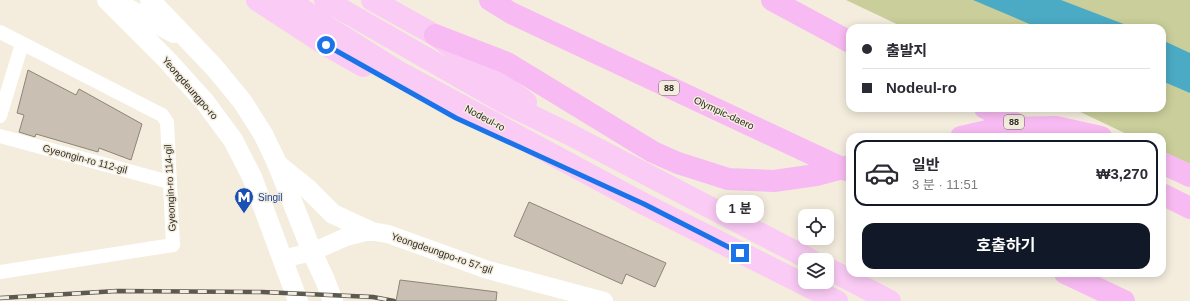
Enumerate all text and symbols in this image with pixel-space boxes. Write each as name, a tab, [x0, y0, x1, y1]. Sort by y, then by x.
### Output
route start	[317, 36, 335, 54]
text: 출발지	[886, 42, 927, 59]
street label: Yeongdeungpo-ro	[160, 55, 220, 122]
text: Nodeul-ro	[886, 79, 957, 96]
road number: 88	[659, 81, 679, 95]
street label: Olympic-daero	[692, 94, 756, 132]
street label: Nodeul-ro	[463, 103, 507, 133]
road number: 88	[1004, 115, 1024, 129]
street label: Gyeongin-ro 112-gil	[42, 142, 128, 176]
street label: Gyeongin-ro 114-gil	[162, 144, 178, 232]
icon: car	[864, 155, 900, 191]
text: 일반	[912, 156, 940, 173]
text: ₩3,270	[1096, 165, 1148, 182]
text: 3 분 · 11:51	[912, 177, 978, 192]
metro station icon: Singil	[233, 186, 255, 214]
place label: Singil	[258, 192, 282, 203]
callout: 1 분	[716, 195, 764, 223]
text: 1 분	[729, 201, 751, 216]
map controls	[798, 209, 834, 289]
button: locate	[798, 209, 834, 245]
button: 호출하기	[862, 223, 1150, 269]
street label: Yeongdeungpo-ro 57-gil	[390, 230, 494, 276]
route end	[731, 244, 749, 262]
button: layers	[798, 253, 834, 289]

